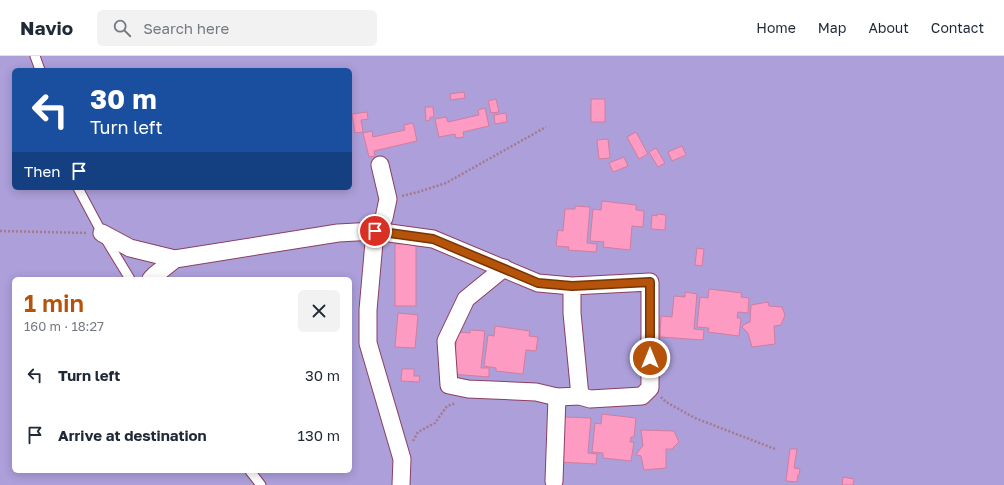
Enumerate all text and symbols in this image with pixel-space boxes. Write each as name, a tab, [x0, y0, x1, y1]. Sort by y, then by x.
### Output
search box	[97, 10, 377, 46]
text: Navio	[20, 16, 73, 39]
icon: search	[111, 17, 133, 39]
text: Search here	[143, 19, 229, 37]
text: Home	[756, 19, 796, 36]
text: Map	[818, 19, 846, 36]
text: About	[868, 19, 909, 36]
text: Contact	[931, 19, 984, 36]
text: 30 m	[90, 82, 157, 115]
icon: left	[24, 84, 76, 136]
text: Turn left	[90, 116, 163, 138]
icon: arrive	[68, 160, 90, 182]
text: Then	[24, 162, 60, 180]
pin	[358, 214, 392, 248]
icon: arrive	[364, 220, 386, 242]
text: 1 min	[24, 288, 84, 317]
button: close	[298, 290, 340, 332]
text: 160 m · 18:27	[24, 318, 104, 334]
position arrow	[629, 337, 671, 379]
icon: left	[24, 364, 46, 386]
text: Turn left	[58, 366, 120, 384]
text: 30 m	[305, 366, 340, 384]
icon: arrive	[24, 424, 46, 446]
text: Arrive at destination	[58, 426, 207, 444]
text: 130 m	[298, 426, 340, 444]

